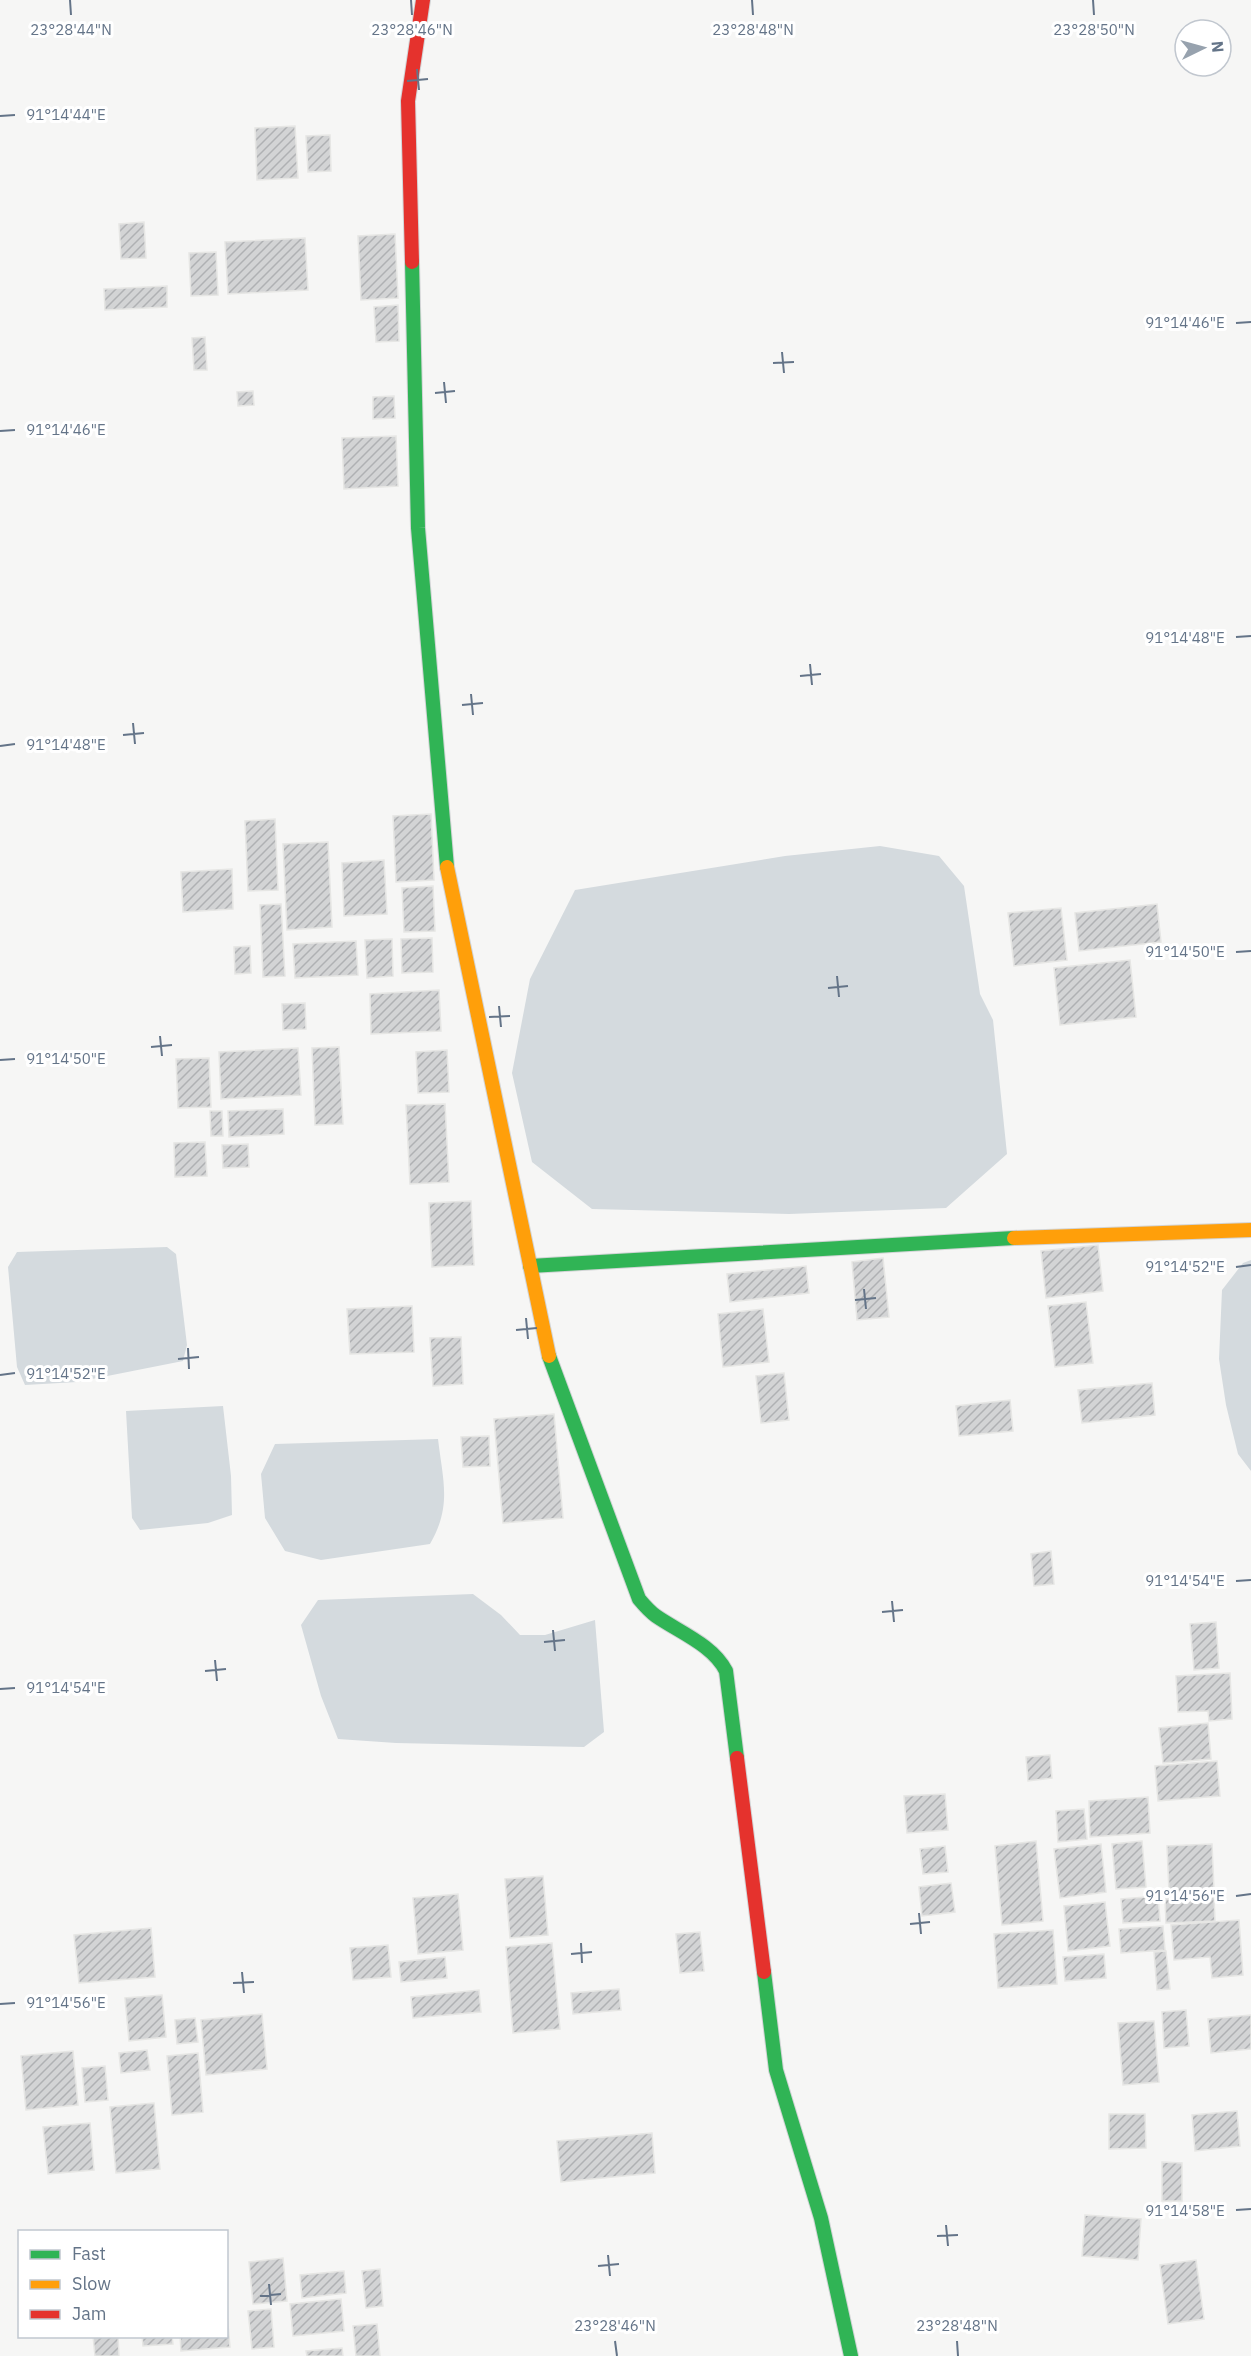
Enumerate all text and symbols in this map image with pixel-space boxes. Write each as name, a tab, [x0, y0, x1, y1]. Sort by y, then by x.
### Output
north arrow	[1173, 18, 1233, 78]
text: 23°28'44"N	[30, 20, 112, 39]
text: 23°28'46"N	[371, 20, 453, 39]
text: 23°28'48"N	[712, 20, 794, 39]
text: 23°28'50"N	[1053, 20, 1135, 39]
text: N	[1207, 40, 1228, 53]
text: 91°14'44"E	[26, 105, 106, 124]
text: 91°14'46"E	[1145, 313, 1225, 332]
text: 91°14'46"E	[26, 420, 106, 439]
text: 91°14'48"E	[1145, 628, 1225, 647]
text: 91°14'48"E	[26, 735, 106, 754]
text: 91°14'50"E	[1145, 942, 1225, 961]
text: 91°14'50"E	[26, 1049, 106, 1068]
text: 91°14'52"E	[1145, 1257, 1225, 1276]
text: 91°14'52"E	[26, 1364, 106, 1383]
text: 91°14'54"E	[1145, 1571, 1225, 1590]
text: 91°14'54"E	[26, 1678, 106, 1697]
text: 91°14'56"E	[1145, 1886, 1225, 1905]
text: 91°14'56"E	[26, 1993, 106, 2012]
text: 91°14'58"E	[1145, 2201, 1225, 2220]
legend	[18, 2230, 228, 2338]
text: Fast	[72, 2242, 106, 2265]
text: Slow	[72, 2272, 111, 2295]
text: Jam	[72, 2302, 107, 2325]
text: 23°28'46"N	[574, 2316, 656, 2335]
text: 23°28'48"N	[916, 2316, 998, 2335]

